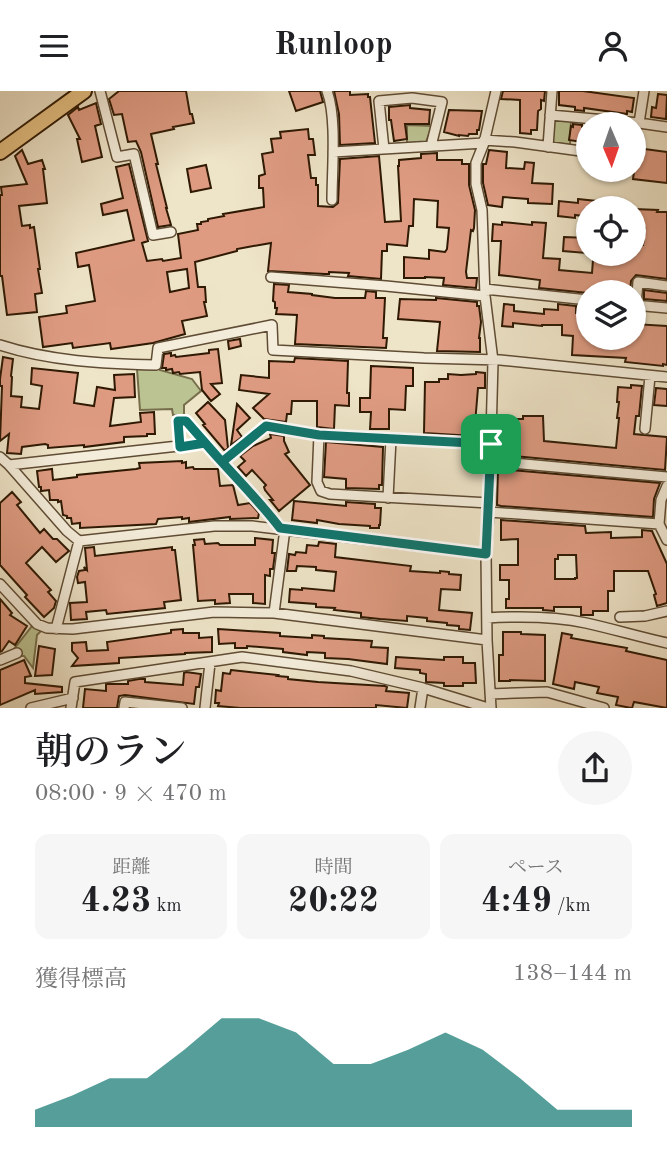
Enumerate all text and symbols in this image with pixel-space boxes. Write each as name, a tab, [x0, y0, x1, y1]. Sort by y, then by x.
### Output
icon: menu	[35, 27, 73, 65]
icon: person	[594, 27, 632, 65]
text: Runloop	[274, 30, 393, 62]
north arrow	[576, 112, 646, 182]
map controls	[576, 112, 646, 350]
button: locate	[576, 196, 646, 266]
button: layers	[576, 280, 646, 350]
pin	[461, 414, 521, 474]
icon: arrive	[472, 425, 510, 463]
button: share	[558, 731, 632, 805]
text: 朝のラン	[35, 735, 187, 773]
text: 08:00 · 9 × 470 m	[35, 782, 227, 805]
text: 距離	[112, 859, 150, 878]
text: 時間	[314, 859, 353, 878]
text: ペース	[508, 859, 564, 878]
text: 4.23	[81, 884, 151, 919]
text: 20:22	[288, 884, 379, 919]
text: 4:49	[481, 884, 552, 919]
text: km	[151, 897, 182, 916]
text: /km	[552, 897, 591, 916]
text: 138–144 m	[513, 962, 632, 985]
text: 獲得標高	[35, 968, 127, 991]

